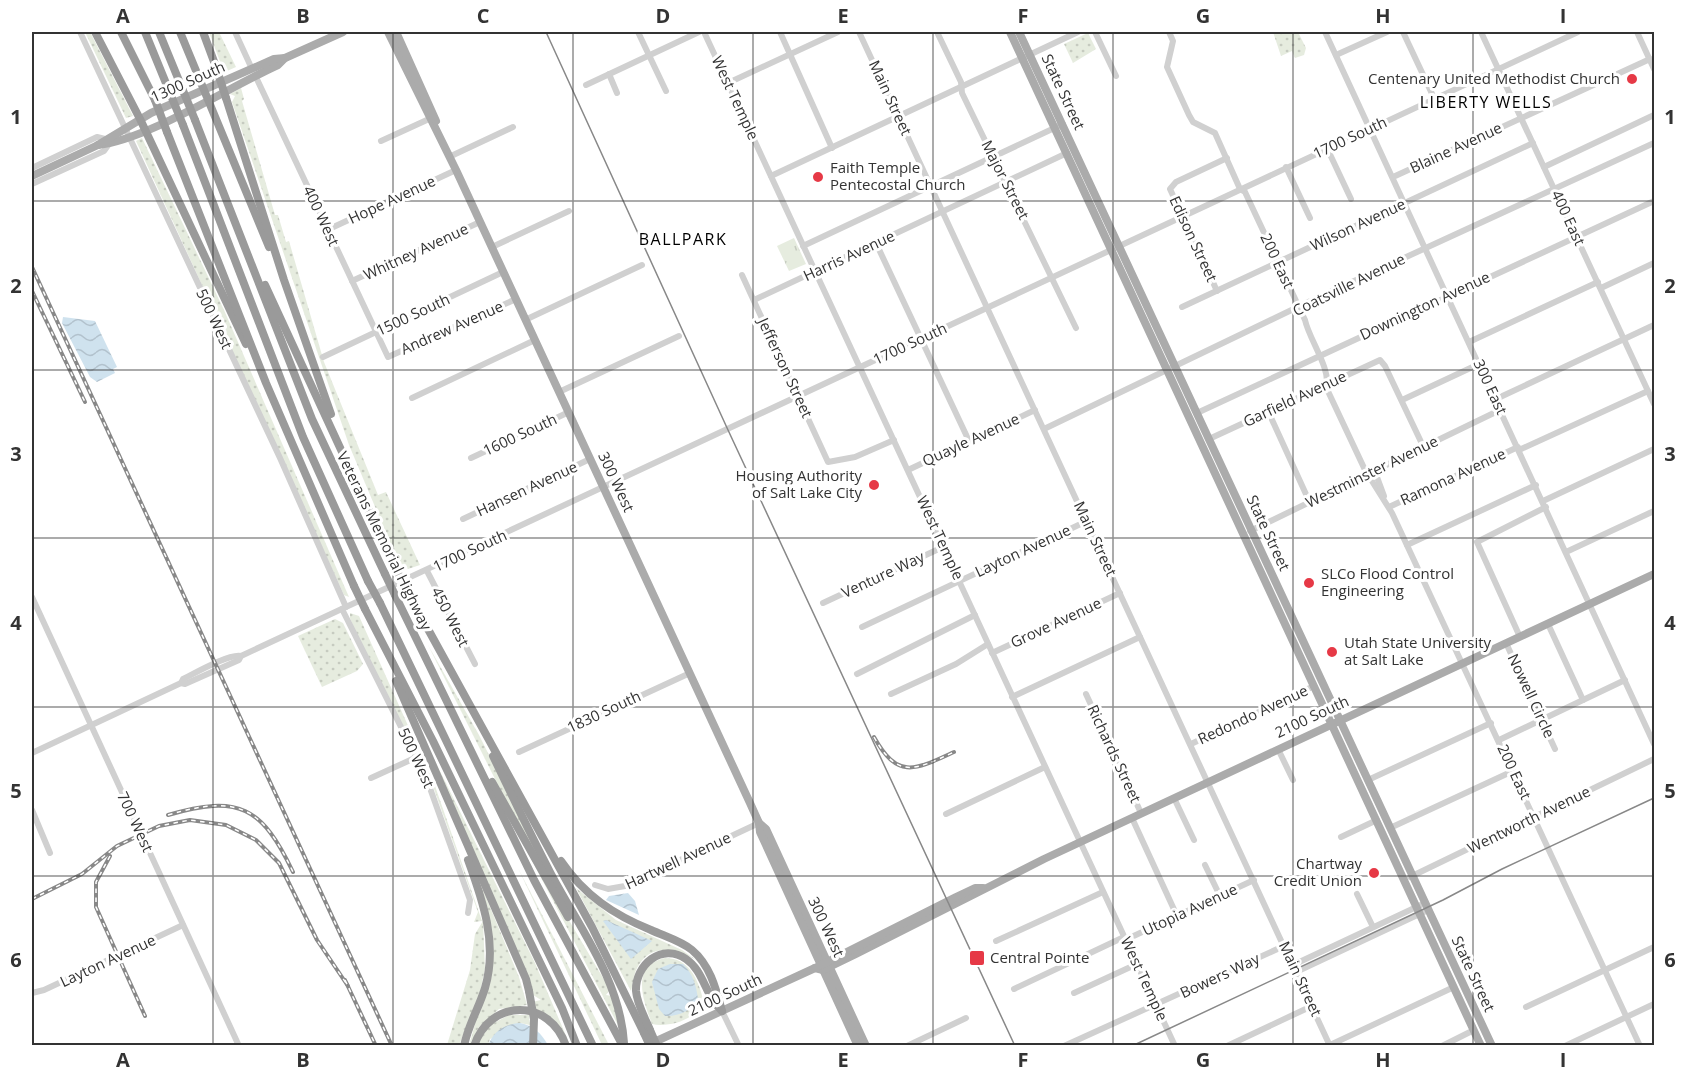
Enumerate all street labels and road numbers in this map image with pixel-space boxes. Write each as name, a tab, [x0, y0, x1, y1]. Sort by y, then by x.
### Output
street label: State Street	[1038, 50, 1090, 133]
street label: West Temple	[708, 52, 764, 143]
street label: 1300 South	[147, 56, 228, 106]
street label: Main Street	[865, 57, 917, 138]
street label: 1700 South	[1309, 111, 1390, 163]
street label: Blaine Avenue	[1406, 117, 1505, 177]
street label: Major Street	[977, 136, 1034, 223]
street label: Hope Avenue	[345, 170, 438, 228]
street label: 400 West	[299, 182, 345, 249]
street label: 400 East	[1547, 187, 1590, 248]
street label: Edison Street	[1165, 192, 1223, 285]
street label: Wilson Avenue	[1307, 193, 1408, 255]
street label: Whitney Avenue	[360, 218, 471, 284]
street label: Harris Avenue	[800, 225, 898, 285]
street label: 200 East	[1256, 230, 1299, 291]
street label: Coatsville Avenue	[1289, 248, 1408, 320]
street label: Downington Avenue	[1356, 266, 1493, 344]
street label: 500 West	[192, 285, 238, 352]
street label: 1500 South	[372, 288, 453, 340]
street label: Andrew Avenue	[397, 296, 506, 359]
street label: Jefferson Street	[753, 312, 818, 421]
street label: 1700 South	[869, 317, 950, 369]
street label: 300 East	[1469, 356, 1512, 417]
street label: Garfield Avenue	[1240, 365, 1349, 431]
street label: 1600 South	[479, 408, 560, 460]
street label: Quayle Avenue	[919, 408, 1022, 470]
street label: Westminster Avenue	[1302, 430, 1441, 512]
street label: Ramona Avenue	[1397, 443, 1509, 509]
street label: Veterans Memorial Highway	[333, 448, 437, 634]
street label: 300 West	[594, 448, 640, 515]
street label: Hansen Avenue	[473, 456, 580, 520]
street label: State Street	[1243, 491, 1295, 574]
street label: West Temple	[913, 492, 969, 583]
street label: Main Street	[1070, 498, 1122, 579]
street label: Layton Avenue	[972, 519, 1074, 581]
street label: 1700 South	[429, 524, 510, 576]
street label: Venture Way	[838, 546, 928, 602]
street label: 450 West	[427, 583, 474, 650]
street label: Grove Avenue	[1007, 592, 1104, 652]
street label: Nowell Circle	[1504, 650, 1560, 741]
street label: Redondo Avenue	[1194, 680, 1311, 748]
street label: 1830 South	[563, 685, 644, 737]
street label: 2100 South	[1271, 690, 1352, 742]
street label: Richards Street	[1083, 701, 1146, 806]
street label: 500 West	[394, 724, 440, 791]
street label: 200 East	[1493, 741, 1536, 802]
street label: Wentworth Avenue	[1464, 781, 1593, 858]
street label: 700 West	[113, 788, 159, 855]
street label: Hartwell Avenue	[621, 827, 734, 893]
street label: Utopia Avenue	[1139, 878, 1240, 940]
street label: 300 West	[804, 893, 850, 960]
street label: Layton Avenue	[57, 929, 159, 991]
street label: State Street	[1448, 932, 1500, 1015]
street label: West Temple	[1117, 933, 1173, 1024]
street label: Main Street	[1275, 938, 1327, 1019]
street label: Bowers Way	[1177, 948, 1263, 1002]
street label: 2100 South	[684, 968, 765, 1020]

